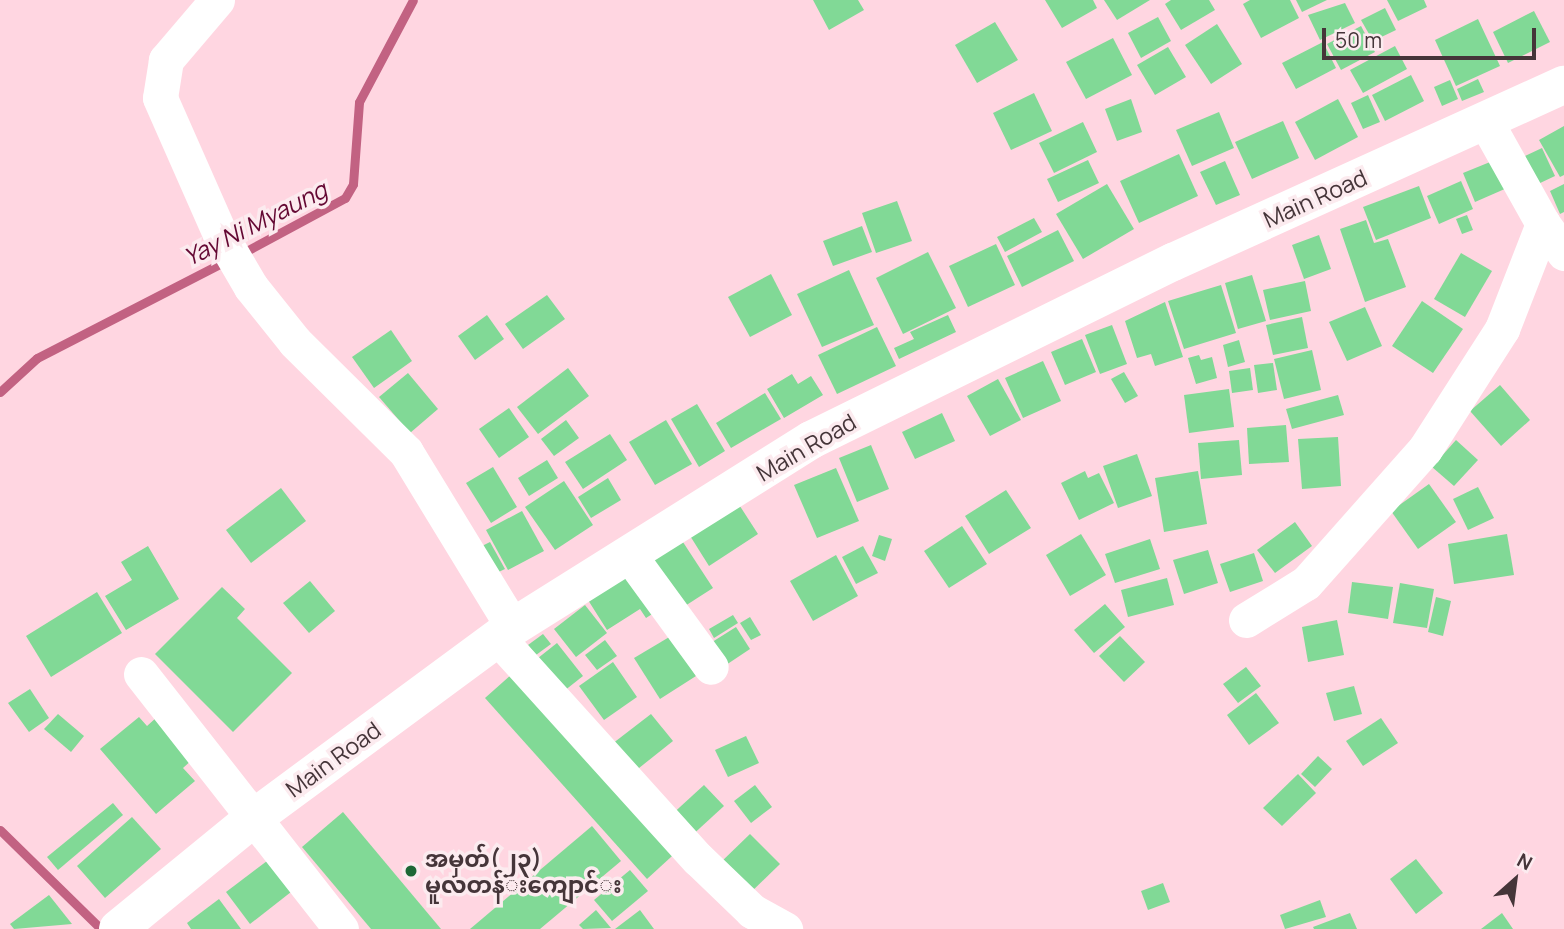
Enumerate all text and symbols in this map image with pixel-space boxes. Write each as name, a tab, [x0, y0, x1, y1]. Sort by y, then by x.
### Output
scale bar	[1326, 14, 1540, 58]
text: 50 m	[1335, 26, 1382, 54]
street label: Main Road	[1259, 163, 1371, 233]
water label: Yay Ni Myaung	[179, 175, 331, 271]
street label: Main Road	[751, 407, 861, 487]
street label: Main Road	[280, 715, 386, 803]
place label: အမှတ်(၂၃) မူလတန်‌း‌ကျောင်‌း	[425, 844, 622, 898]
north arrow	[1480, 845, 1550, 915]
text: N	[1513, 847, 1537, 876]
marker: အမှတ်(၂၃) မူလတန်‌း‌ကျောင်‌း	[403, 863, 419, 879]

